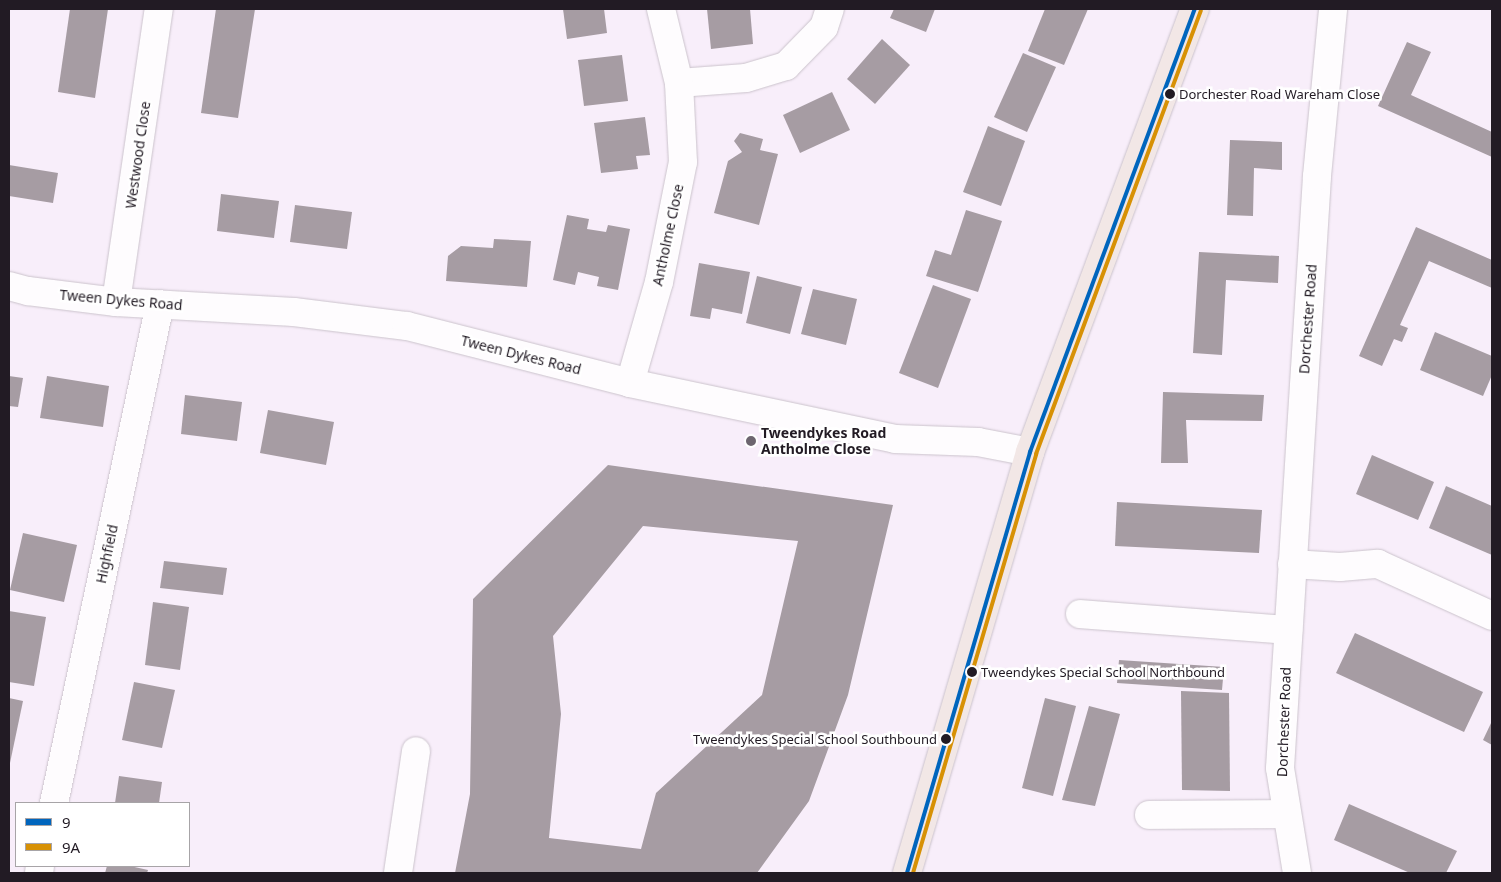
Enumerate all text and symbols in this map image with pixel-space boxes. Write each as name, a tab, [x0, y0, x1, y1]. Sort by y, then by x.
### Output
place label: Dorchester Road Wareham Close	[1179, 86, 1380, 102]
marker: Dorchester Road Wareham Close	[1165, 89, 1175, 99]
street label: Westwood Close	[122, 100, 154, 210]
street label: Antholme Close	[649, 183, 687, 287]
street label: Dorchester Road	[1296, 263, 1320, 375]
street label: Tween Dykes Road	[59, 286, 183, 314]
street label: Tween Dykes Road	[459, 332, 583, 378]
place label: Tweendykes Road Antholme Close	[761, 425, 886, 458]
marker: Tweendykes Road Antholme Close	[745, 435, 757, 447]
street label: Highfield	[93, 523, 121, 585]
place label: Tweendykes Special School Northbound	[981, 664, 1225, 680]
marker: Tweendykes Special School Northbound	[967, 667, 977, 677]
street label: Dorchester Road	[1274, 667, 1294, 777]
place label: Tweendykes Special School Southbound	[693, 731, 937, 747]
marker: Tweendykes Special School Southbound	[941, 734, 951, 744]
legend	[15, 802, 190, 867]
text: 9	[62, 812, 71, 832]
text: 9A	[62, 837, 80, 857]

